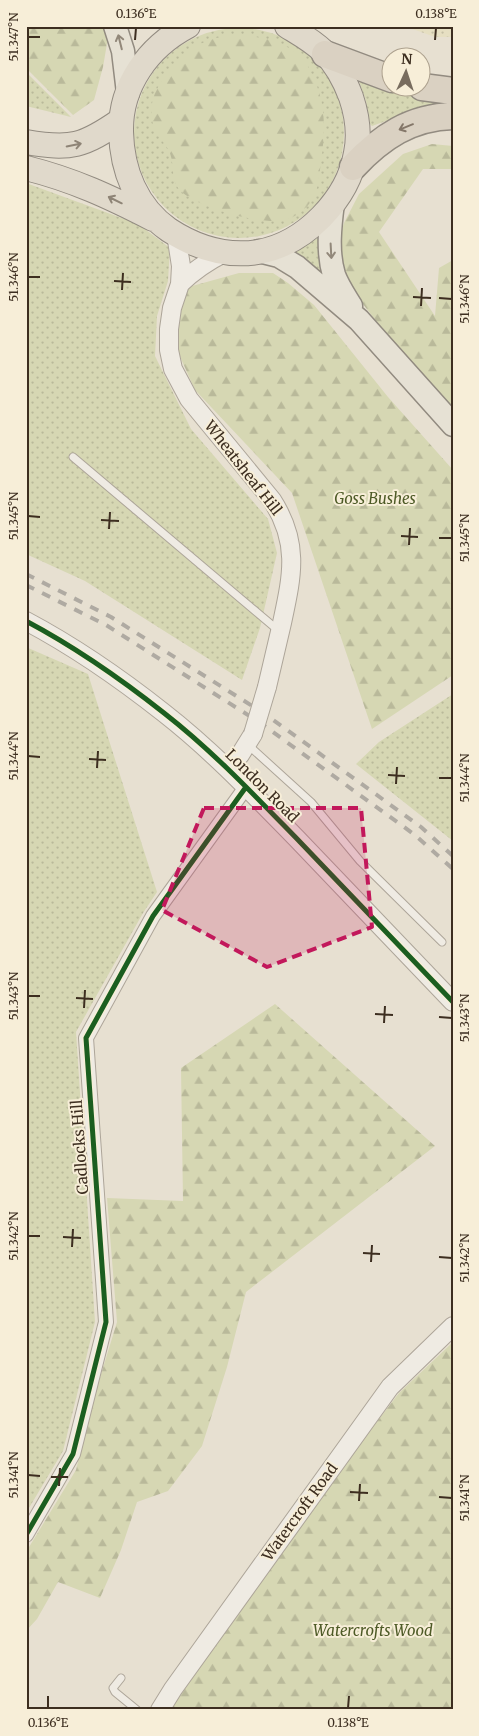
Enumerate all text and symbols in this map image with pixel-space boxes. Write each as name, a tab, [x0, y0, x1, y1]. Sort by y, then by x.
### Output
text: 0.136°E	[116, 6, 157, 21]
text: 0.138°E	[415, 6, 457, 21]
text: 51.347°N	[6, 12, 21, 61]
one-way arrow	[115, 35, 124, 51]
north arrow	[382, 48, 432, 98]
text: N	[401, 50, 413, 68]
one-way arrow	[398, 123, 414, 132]
one-way arrow	[66, 139, 82, 149]
one-way arrow	[108, 195, 123, 205]
one-way arrow	[326, 242, 336, 259]
text: 51.346°N	[6, 252, 21, 302]
text: 51.346°N	[457, 274, 472, 324]
street label: Wheatsheaf Hill	[200, 416, 286, 519]
park label: Goss Bushes	[334, 489, 416, 508]
text: 51.345°N	[6, 491, 21, 540]
text: 51.345°N	[457, 513, 472, 562]
text: 51.344°N	[6, 731, 21, 781]
street label: London Road	[222, 745, 303, 826]
text: 51.344°N	[457, 753, 472, 803]
text: 51.343°N	[6, 971, 21, 1020]
text: 51.343°N	[457, 993, 472, 1042]
street label: Cadlocks Hill	[67, 1099, 92, 1195]
text: 51.342°N	[6, 1211, 21, 1261]
text: 51.342°N	[457, 1233, 472, 1283]
text: 51.341°N	[6, 1451, 21, 1498]
street label: Watercroft Road	[257, 1459, 341, 1565]
text: 51.341°N	[457, 1474, 472, 1521]
park label: Watercrofts Wood	[313, 1621, 433, 1640]
text: 0.136°E	[28, 1715, 69, 1730]
text: 0.138°E	[327, 1715, 369, 1730]

